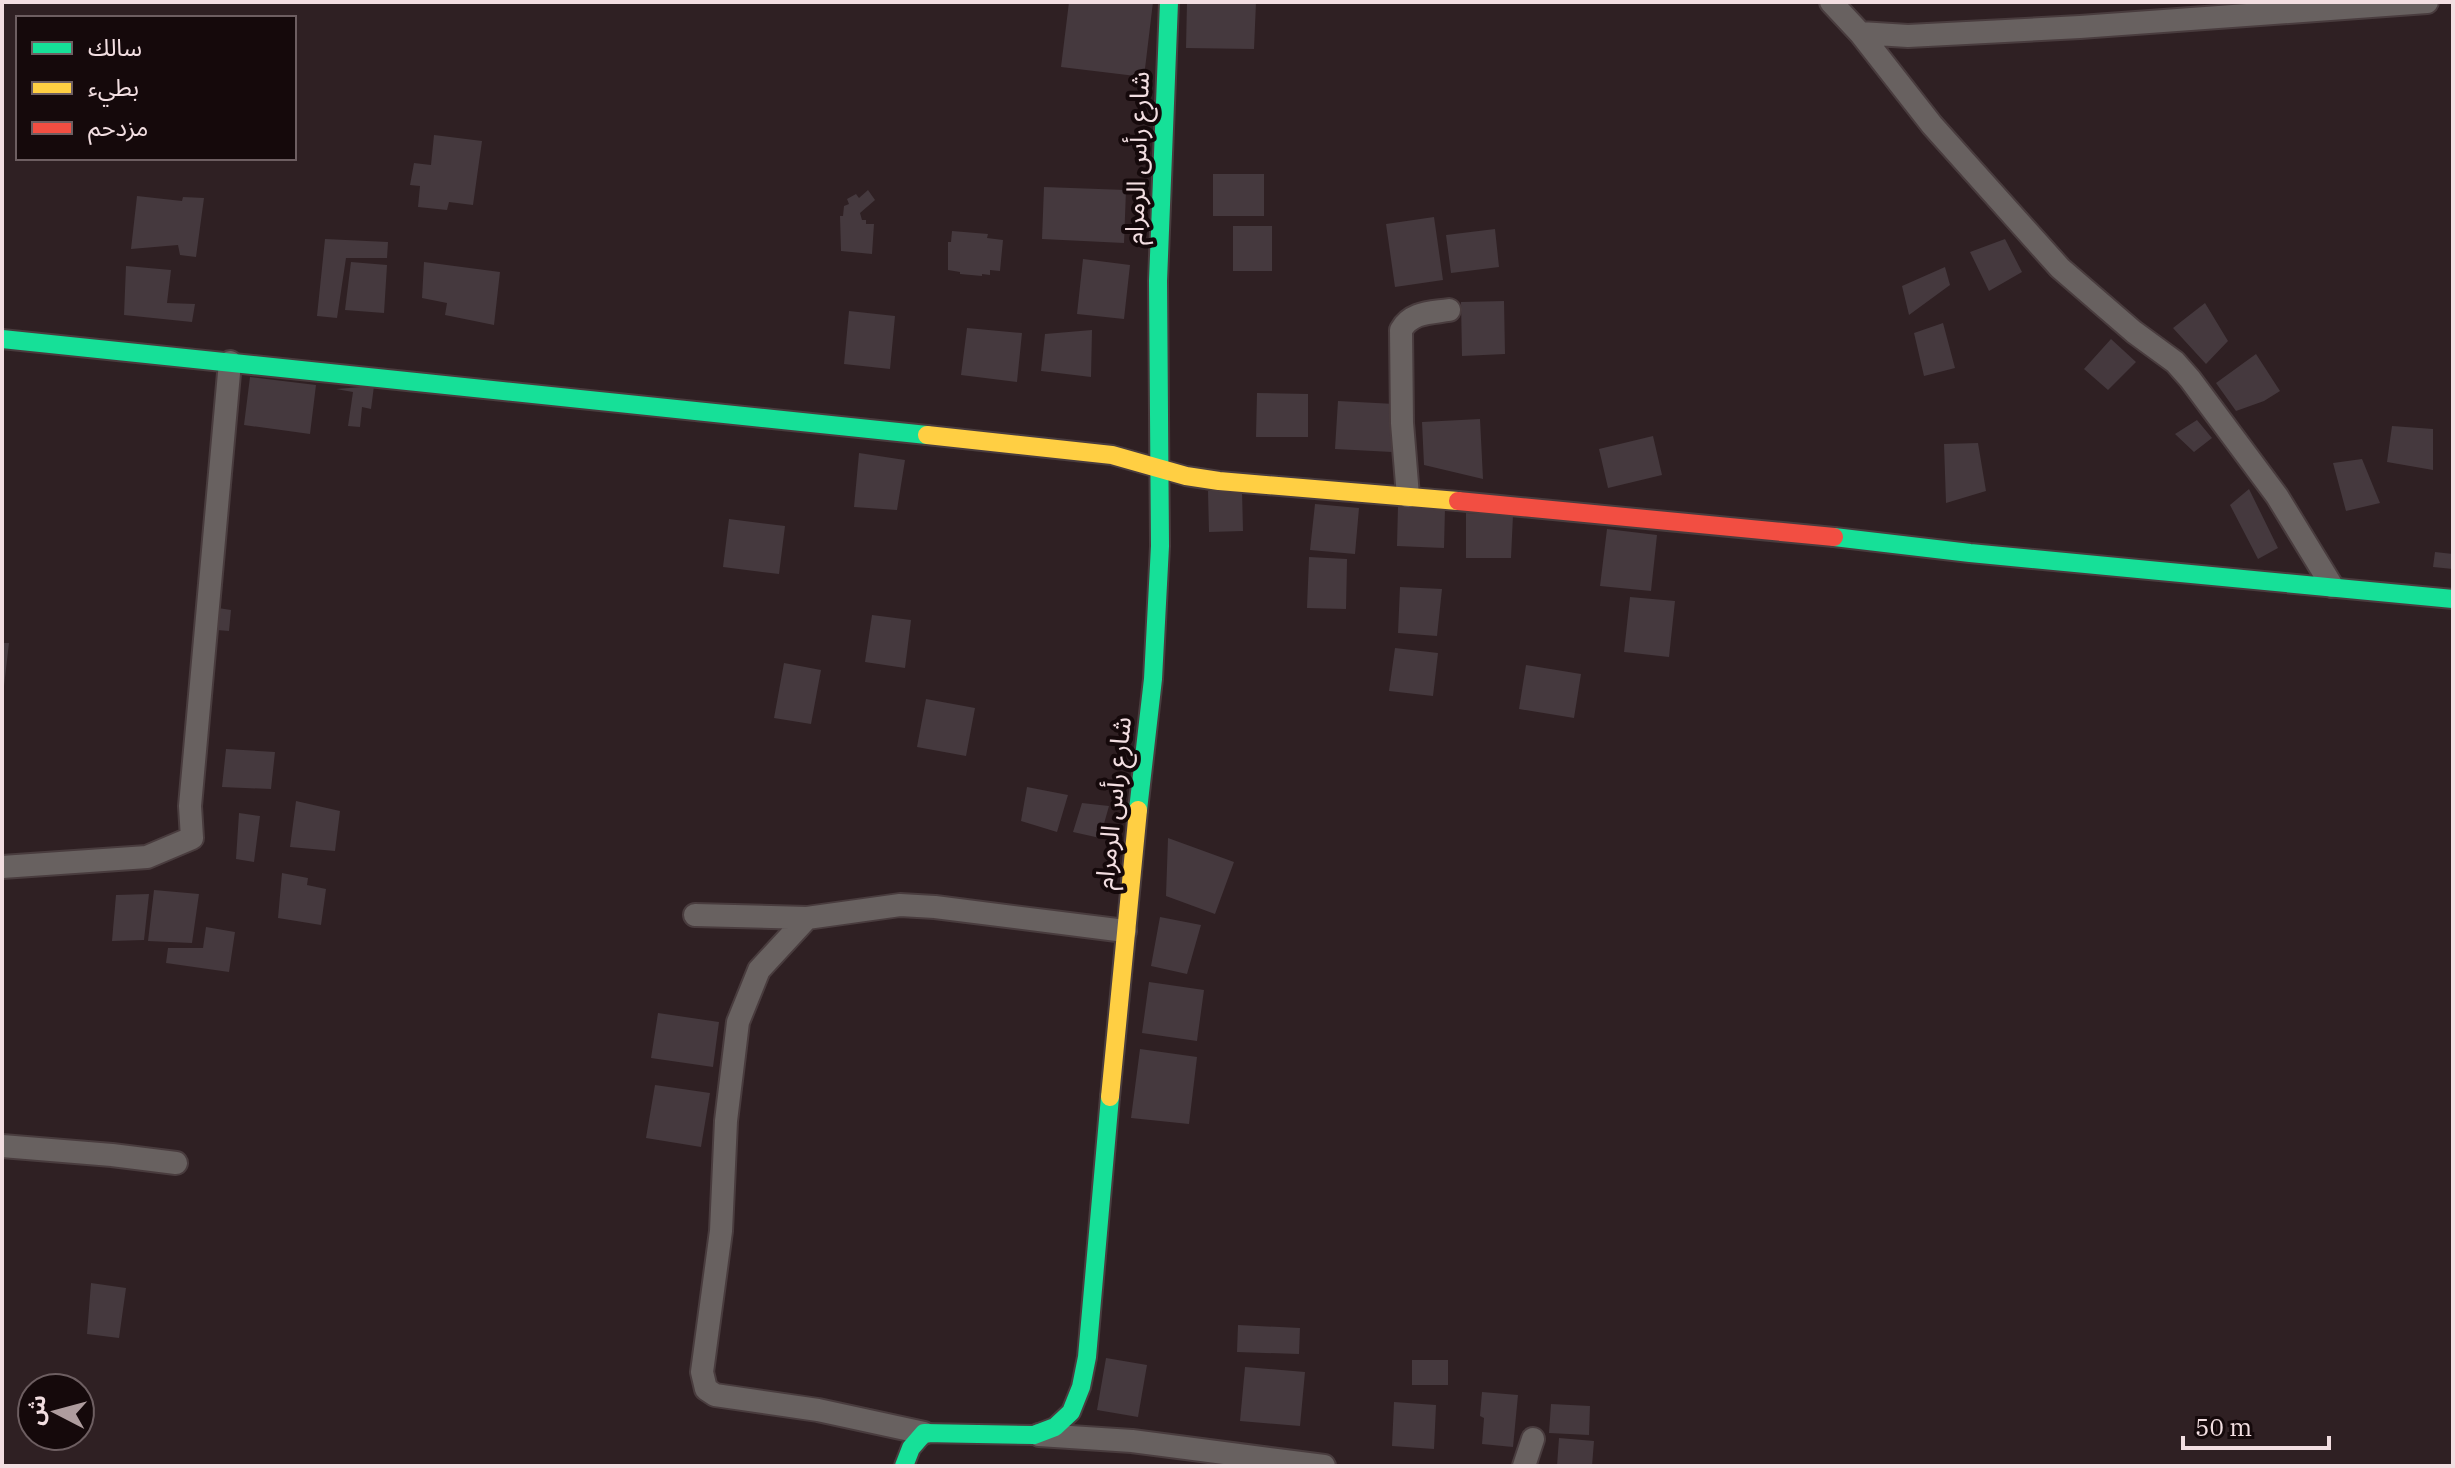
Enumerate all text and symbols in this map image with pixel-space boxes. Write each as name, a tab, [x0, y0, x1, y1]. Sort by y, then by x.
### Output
legend	[16, 16, 296, 160]
text: سالك	[88, 31, 142, 63]
text: بطيء	[88, 71, 139, 107]
street label: شارع رأس الرمرام	[1116, 71, 1160, 245]
text: مزدحم	[88, 111, 148, 145]
street label: شارع رأس الرمرام	[1086, 715, 1142, 891]
north arrow	[16, 1372, 96, 1452]
text: ش	[20, 1393, 52, 1426]
scale bar	[2183, 1400, 2329, 1450]
text: 50 m	[2195, 1411, 2252, 1443]

